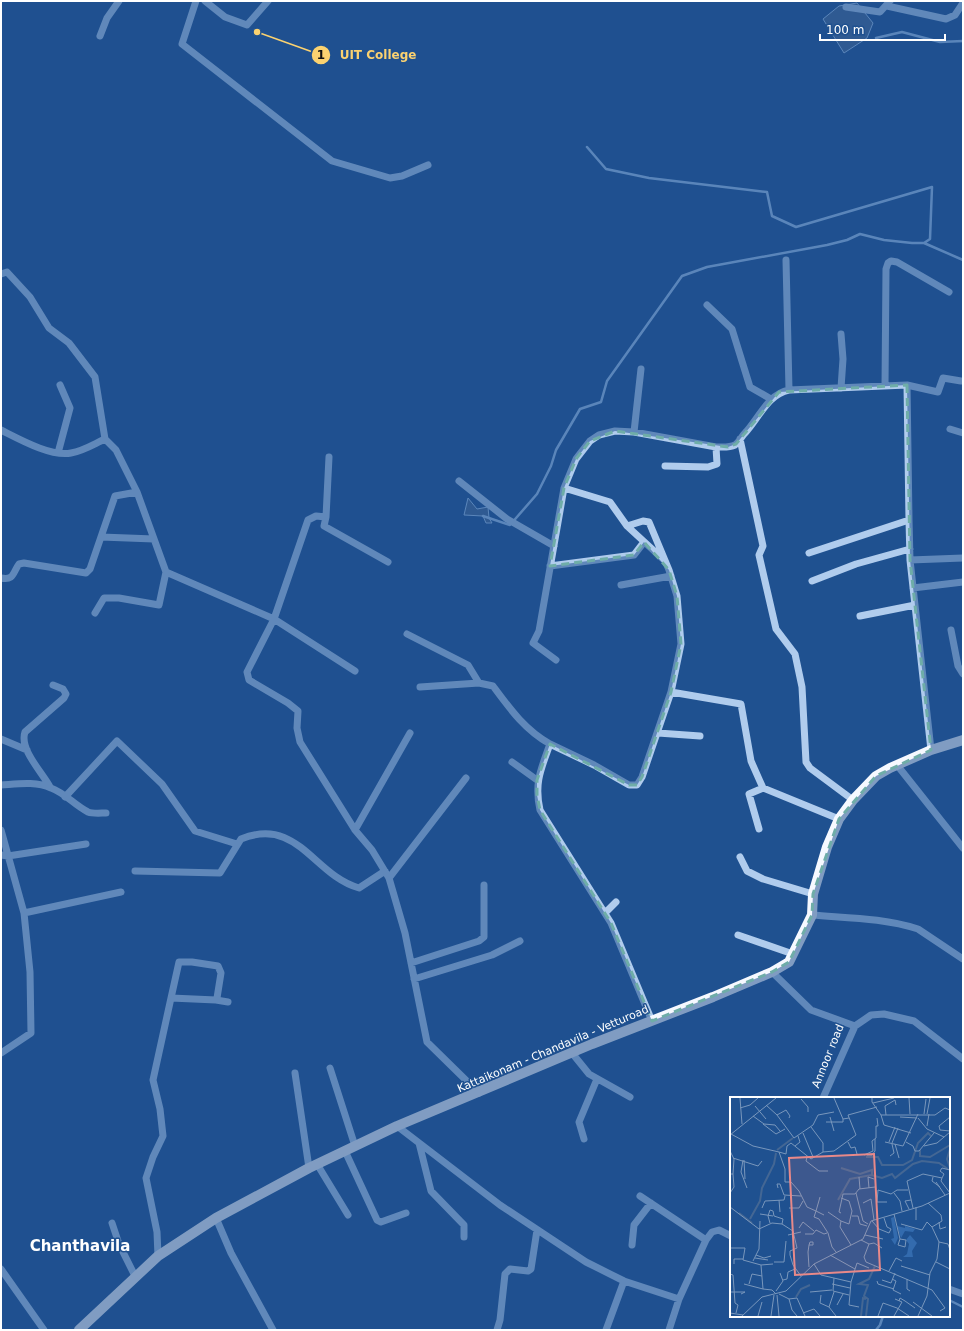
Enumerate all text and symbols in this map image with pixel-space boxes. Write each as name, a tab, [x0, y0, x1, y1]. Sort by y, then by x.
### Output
scale bar	[820, 16, 945, 42]
text: 100 m	[826, 23, 864, 37]
callout: UIT College	[311, 43, 424, 67]
text: 1	[317, 48, 325, 62]
text: UIT College	[340, 48, 416, 62]
street label: Kattaikonam - Chandavila - Vetturoad	[455, 1003, 651, 1095]
street label: Annoor road	[809, 1022, 847, 1090]
inset map	[730, 1097, 950, 1317]
district label: Chanthavila	[30, 1237, 130, 1255]

